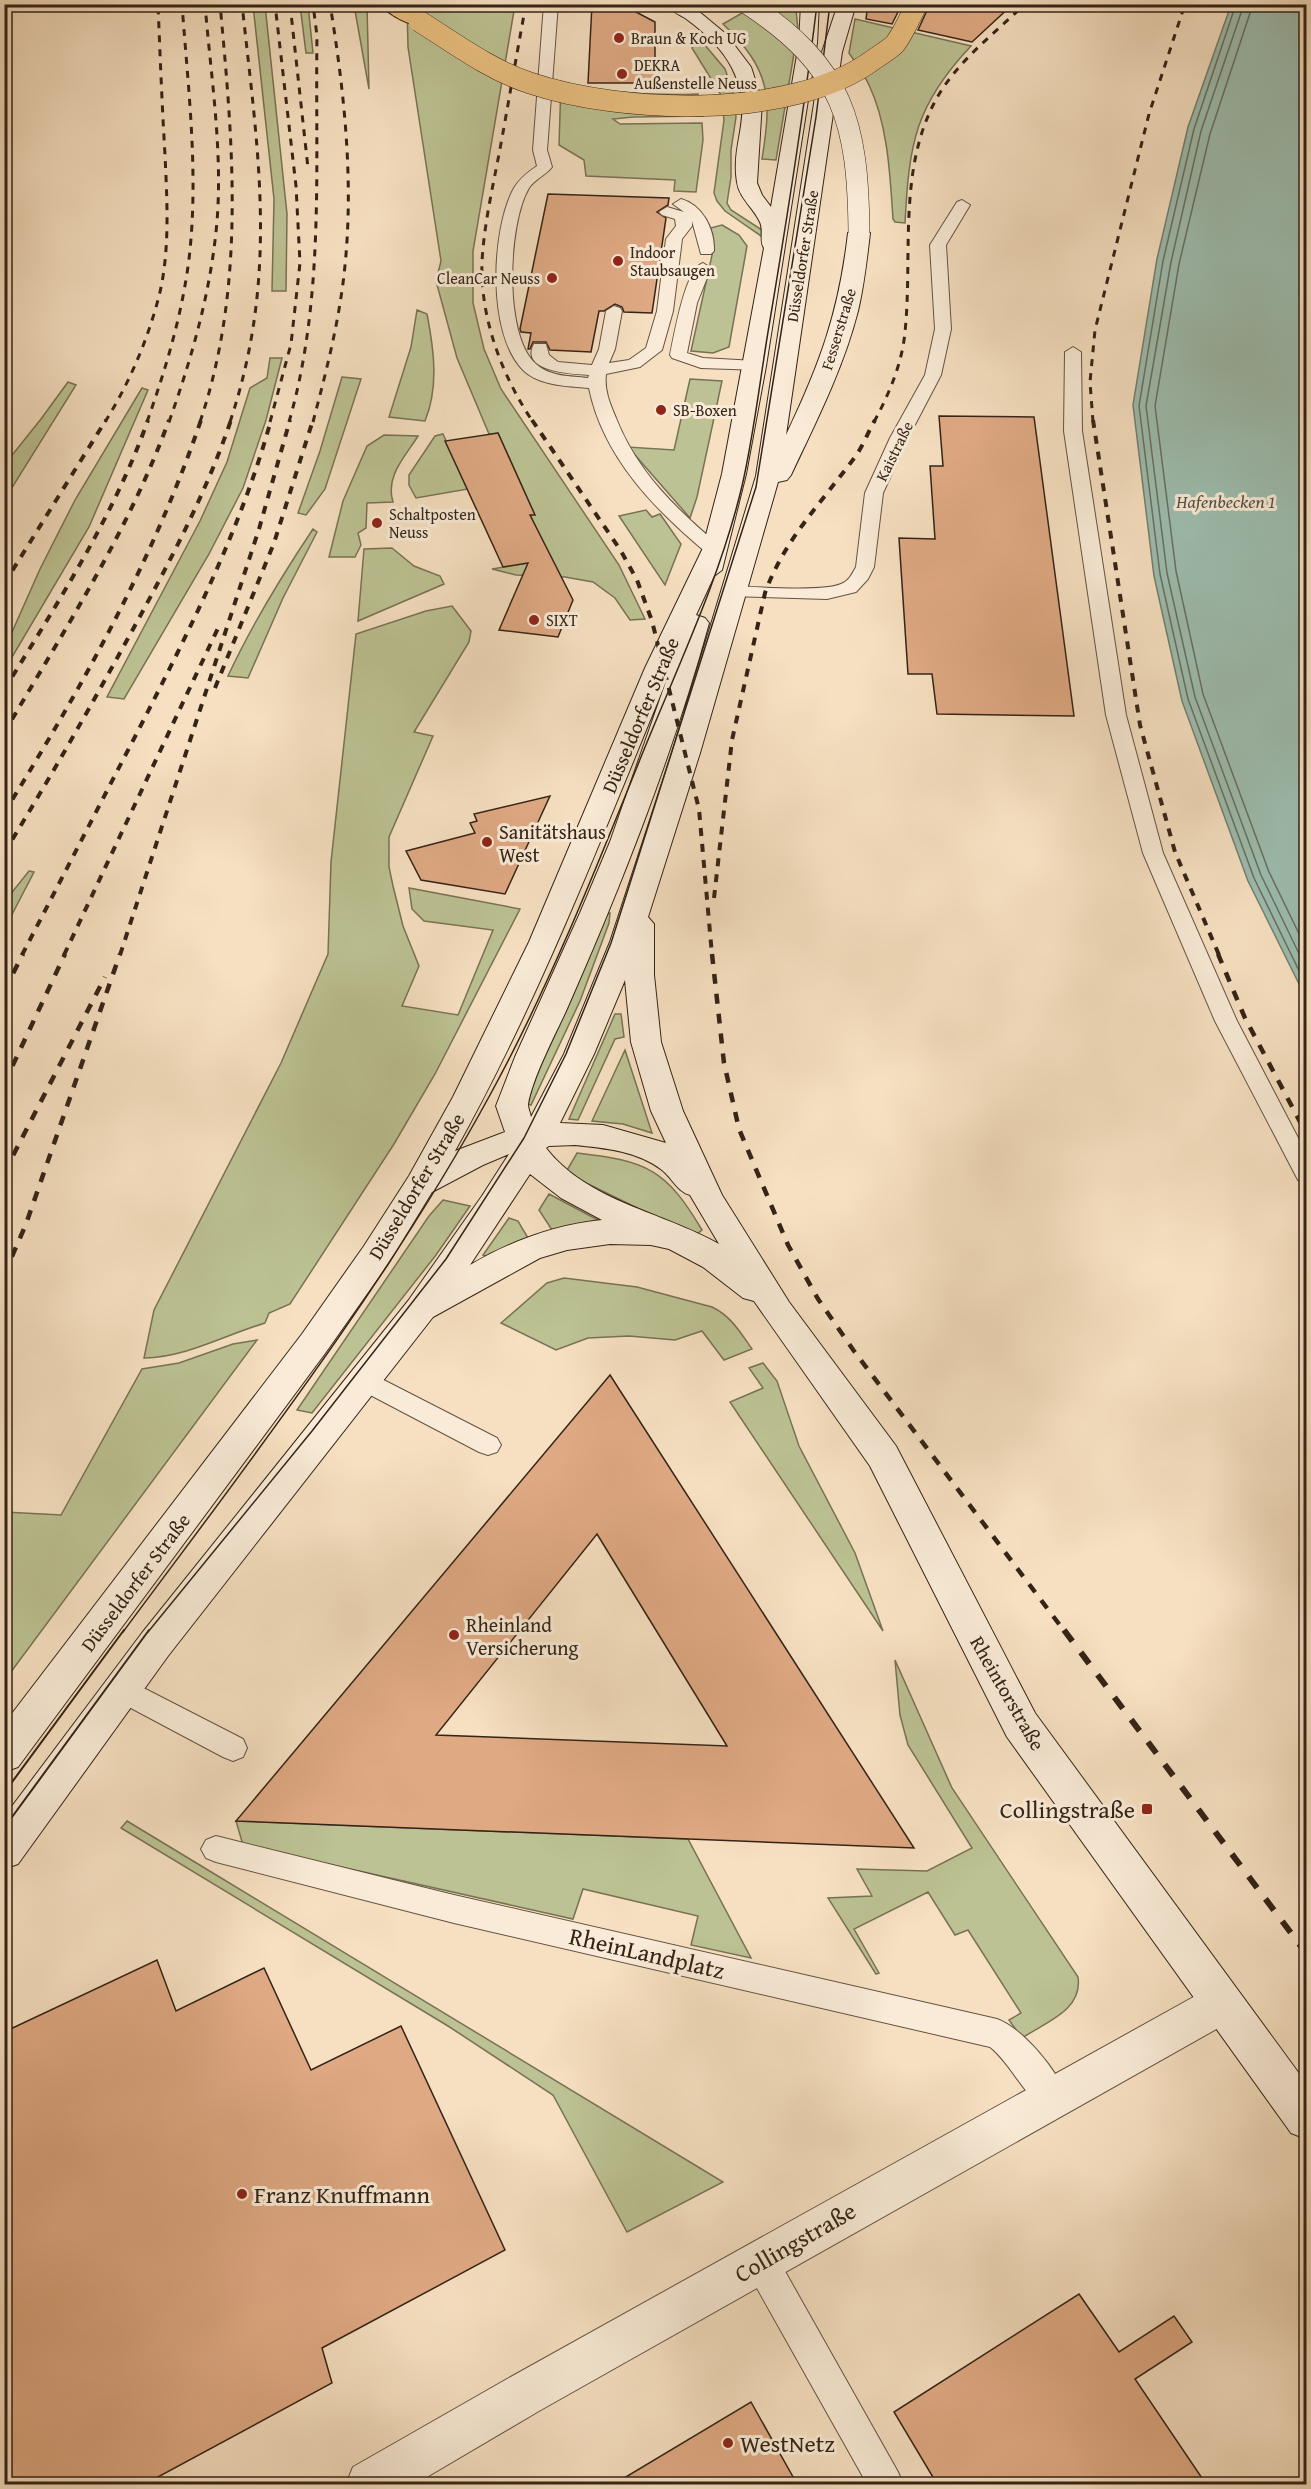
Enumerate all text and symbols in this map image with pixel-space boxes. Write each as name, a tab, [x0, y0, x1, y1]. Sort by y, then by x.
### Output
place label: Braun & Koch UG	[631, 26, 747, 50]
marker: Braun & Koch UG	[612, 31, 626, 45]
place label: DEKRA Außenstelle Neuss	[634, 53, 757, 95]
marker: DEKRA Außenstelle Neuss	[615, 67, 629, 81]
street label: Düsseldorfer Straße	[780, 188, 824, 324]
place label: Indoor Staubsaugen	[630, 240, 715, 282]
marker: Indoor Staubsaugen	[611, 254, 625, 268]
place label: CleanCar Neuss	[437, 266, 540, 290]
marker: CleanCar Neuss	[545, 271, 559, 285]
street label: Fesserstraße	[814, 285, 862, 373]
place label: SB-Boxen	[673, 398, 737, 422]
marker: SB-Boxen	[654, 403, 668, 417]
street label: Kaistraße	[869, 417, 919, 485]
water label: Hafenbecken 1	[1175, 488, 1276, 515]
place label: Schaltposten Neuss	[389, 502, 476, 544]
marker: Schaltposten Neuss	[370, 516, 384, 530]
place label: SIXT	[546, 608, 578, 632]
marker: SIXT	[527, 613, 541, 627]
street label: Düsseldorfer Straße	[594, 633, 686, 797]
place label: Sanitätshaus West	[499, 817, 606, 869]
marker: Sanitätshaus West	[480, 835, 494, 849]
street label: Düsseldorfer Straße	[361, 1107, 471, 1265]
street label: Düsseldorfer Straße	[73, 1507, 197, 1657]
place label: Rheinland Versicherung	[466, 1610, 579, 1662]
marker: Rheinland Versicherung	[447, 1628, 461, 1642]
street label: Rheintorstraße	[963, 1630, 1053, 1756]
place label: Collingstraße	[1000, 1792, 1135, 1827]
marker: Collingstraße	[1140, 1802, 1154, 1816]
street label: RheinLandplatz	[566, 1918, 728, 1988]
place label: Franz Knuffmann	[254, 2177, 430, 2212]
marker: Franz Knuffmann	[235, 2187, 249, 2201]
street label: Collingstraße	[728, 2193, 862, 2291]
place label: WestNetz	[740, 2426, 835, 2461]
marker: WestNetz	[721, 2436, 735, 2450]

